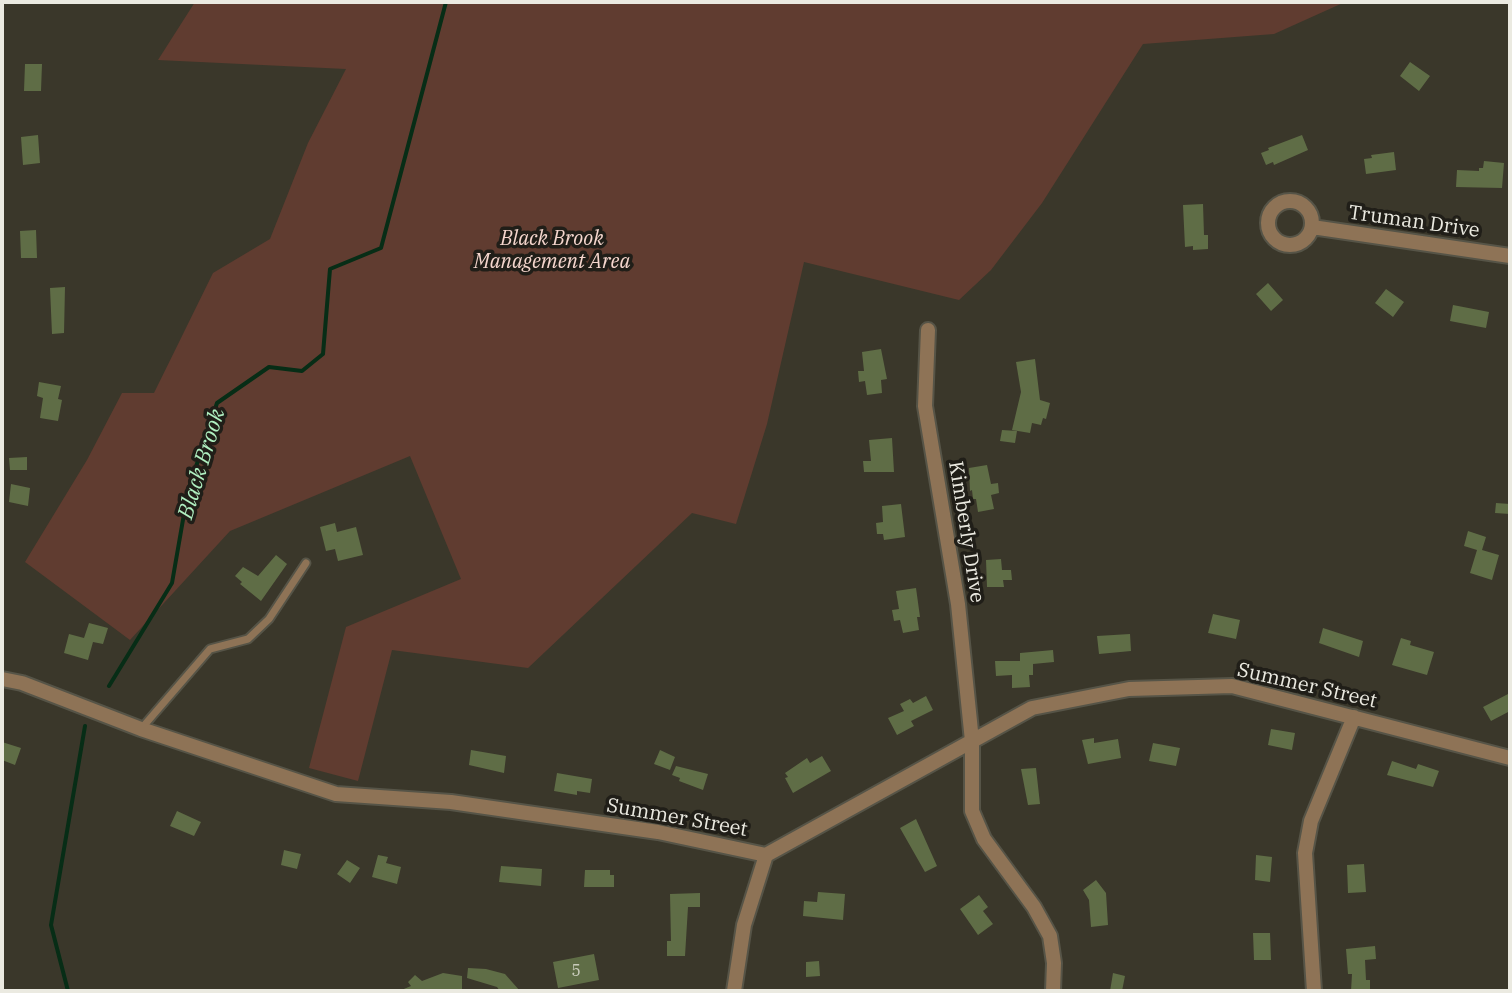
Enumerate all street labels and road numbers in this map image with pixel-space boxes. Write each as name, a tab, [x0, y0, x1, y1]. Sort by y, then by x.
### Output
street label: Truman Drive	[1347, 201, 1481, 243]
street label: Kimberly Drive	[943, 459, 989, 605]
street label: Summer Street	[1235, 658, 1379, 714]
street label: Summer Street	[605, 794, 749, 842]

